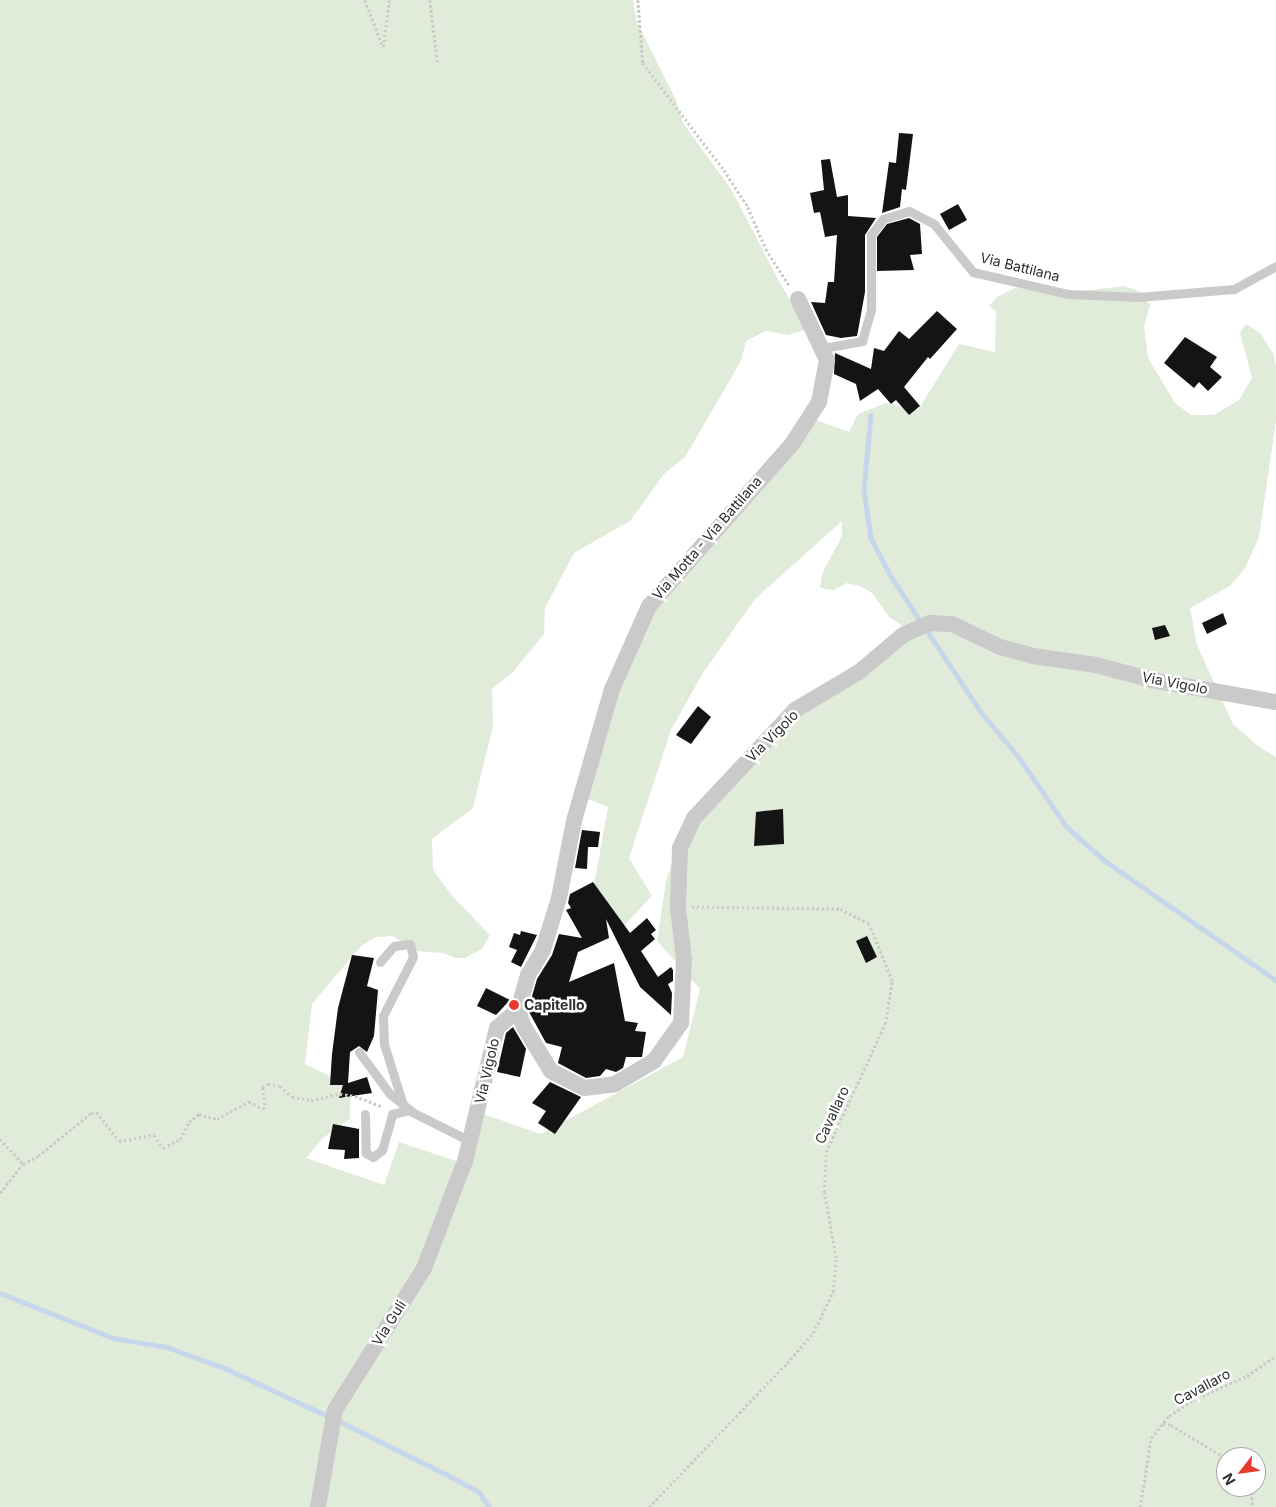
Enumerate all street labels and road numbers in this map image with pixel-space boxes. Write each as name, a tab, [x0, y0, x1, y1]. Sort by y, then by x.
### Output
street label: Via Battilana	[978, 249, 1062, 285]
street label: Via Motta - Via Battilana	[649, 473, 765, 603]
street label: Via Vigolo	[1141, 668, 1209, 698]
street label: Via Vigolo	[742, 706, 802, 766]
street label: Via Vigolo	[471, 1037, 503, 1105]
street label: Cavallaro	[811, 1084, 853, 1146]
street label: Via Guli	[369, 1297, 409, 1349]
street label: Cavallaro	[1171, 1365, 1233, 1409]

